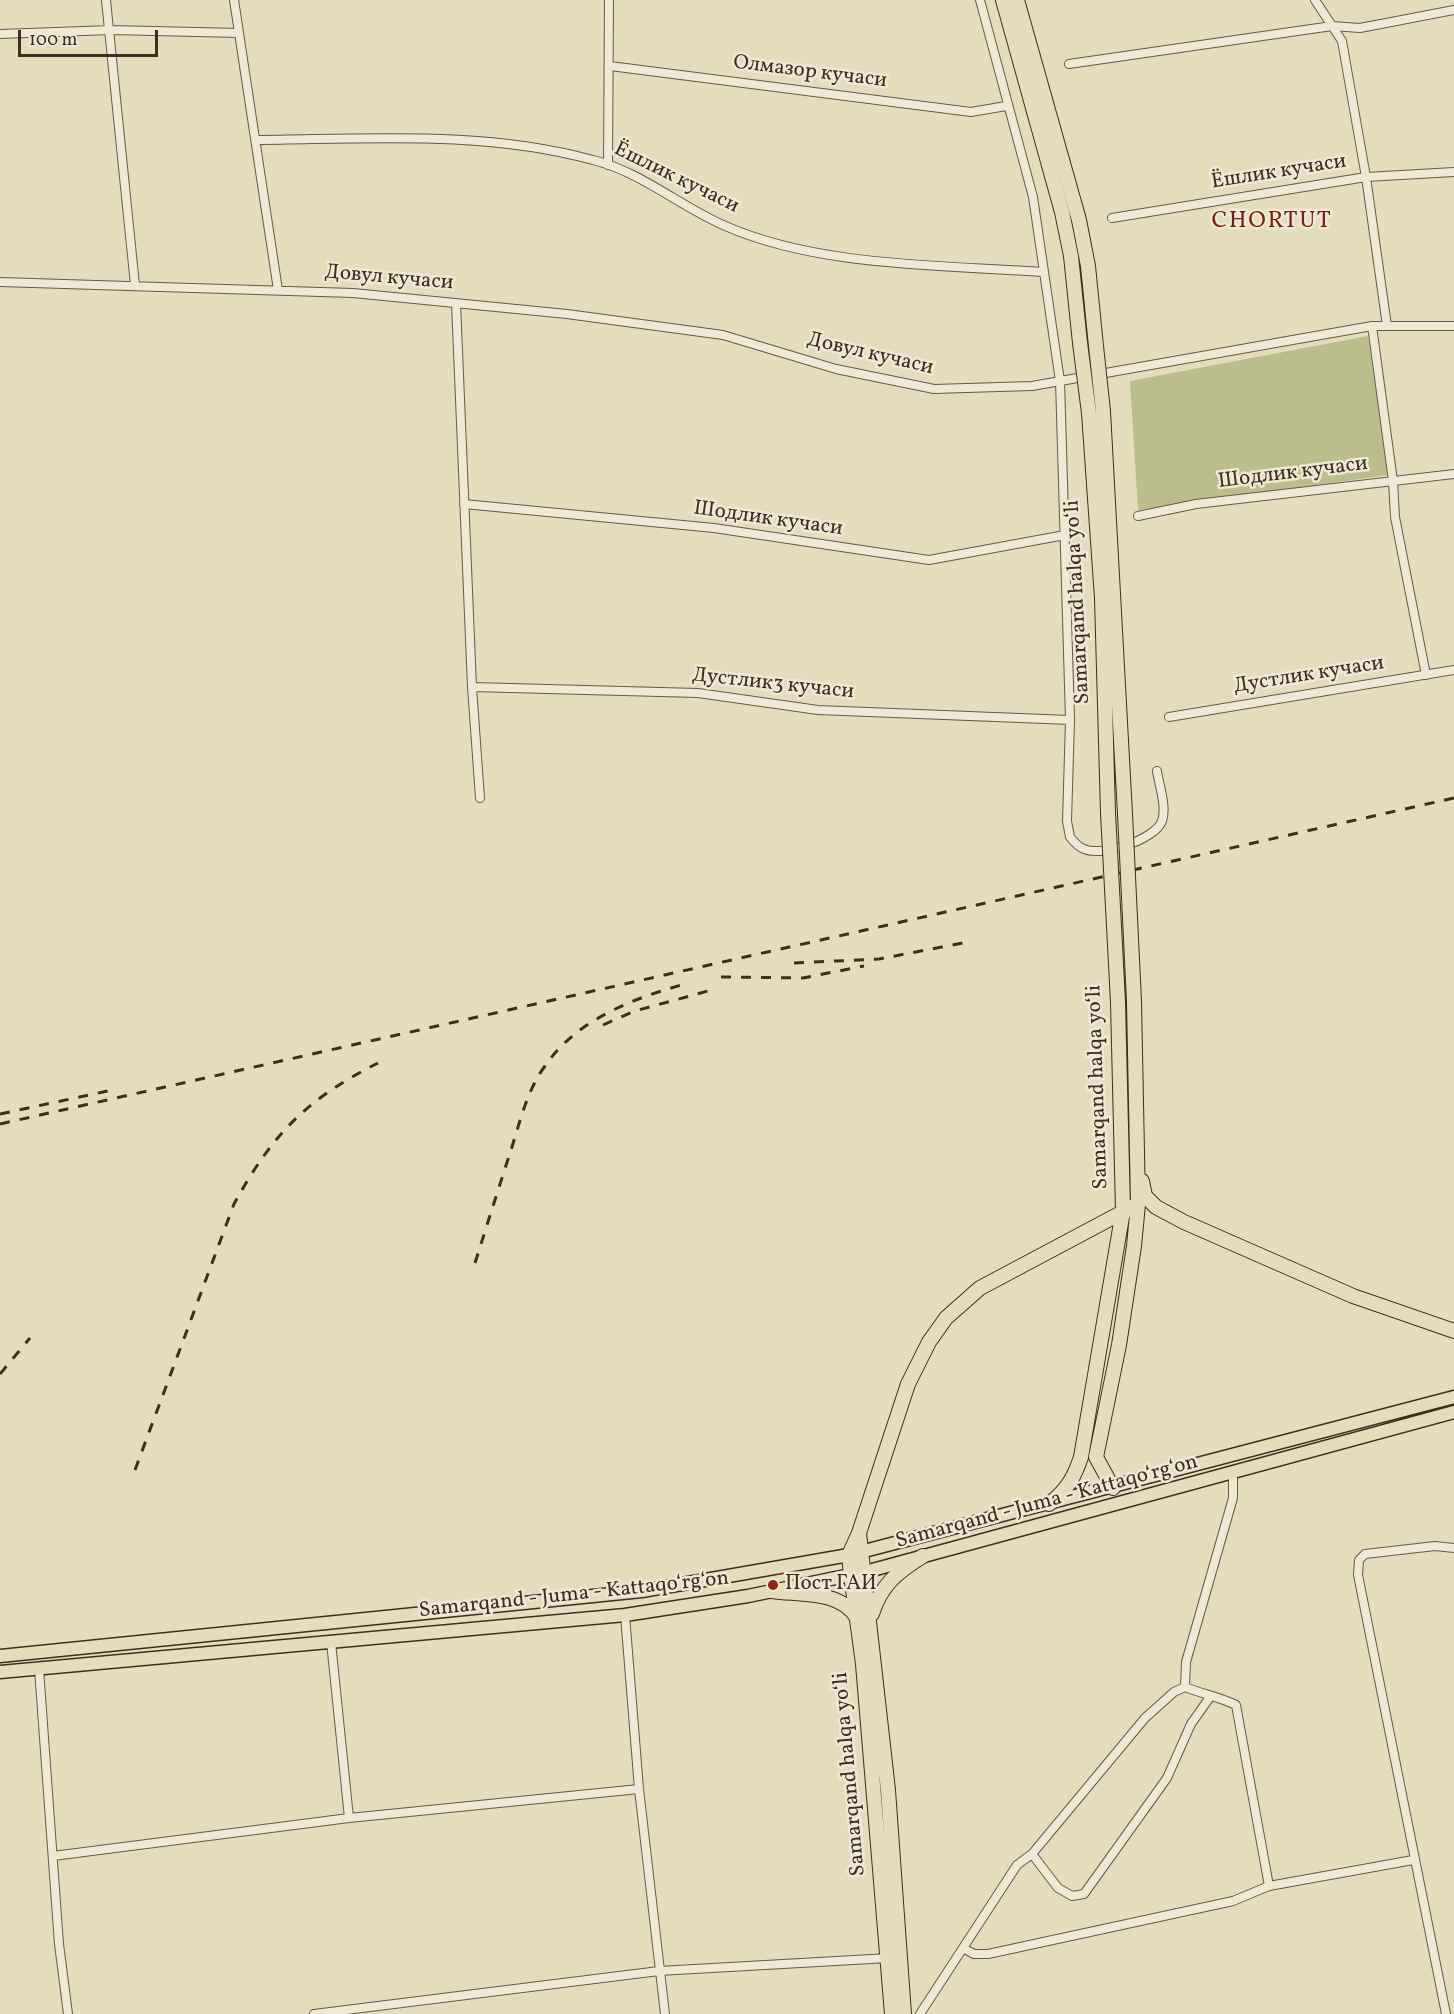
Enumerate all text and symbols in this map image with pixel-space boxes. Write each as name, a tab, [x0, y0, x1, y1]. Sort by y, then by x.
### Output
scale bar	[21, 18, 160, 56]
text: 100 m	[29, 28, 78, 53]
street label: Олмазор кучаси	[732, 51, 888, 95]
street label: Ёшлик кучаси	[609, 138, 743, 220]
street label: Ёшлик кучаси	[1210, 150, 1348, 196]
district label: CHORTUT	[1212, 209, 1332, 237]
street label: Довул кучаси	[324, 261, 454, 297]
street label: Довул кучаси	[804, 328, 936, 382]
street label: Шодлик кучаси	[1217, 452, 1369, 496]
street label: Шодлик кучаси	[692, 497, 844, 543]
street label: Samarqand halqa yoʻli	[1061, 499, 1097, 705]
street label: Дустлик кучаси	[1232, 652, 1386, 700]
street label: Дустлик3 кучаси	[691, 664, 855, 706]
street label: Samarqand halqa yoʻli	[1083, 984, 1115, 1190]
street label: Samarqand - Juma - Kattaqo‘rg‘on	[893, 1450, 1201, 1556]
street label: Samarqand - Juma - Kattaqo‘rg‘on	[418, 1567, 730, 1625]
place label: Пост ГАИ	[785, 1572, 877, 1598]
marker: Пост ГАИ	[766, 1578, 780, 1592]
street label: Samarqand halqa yoʻli	[830, 1671, 872, 1877]

